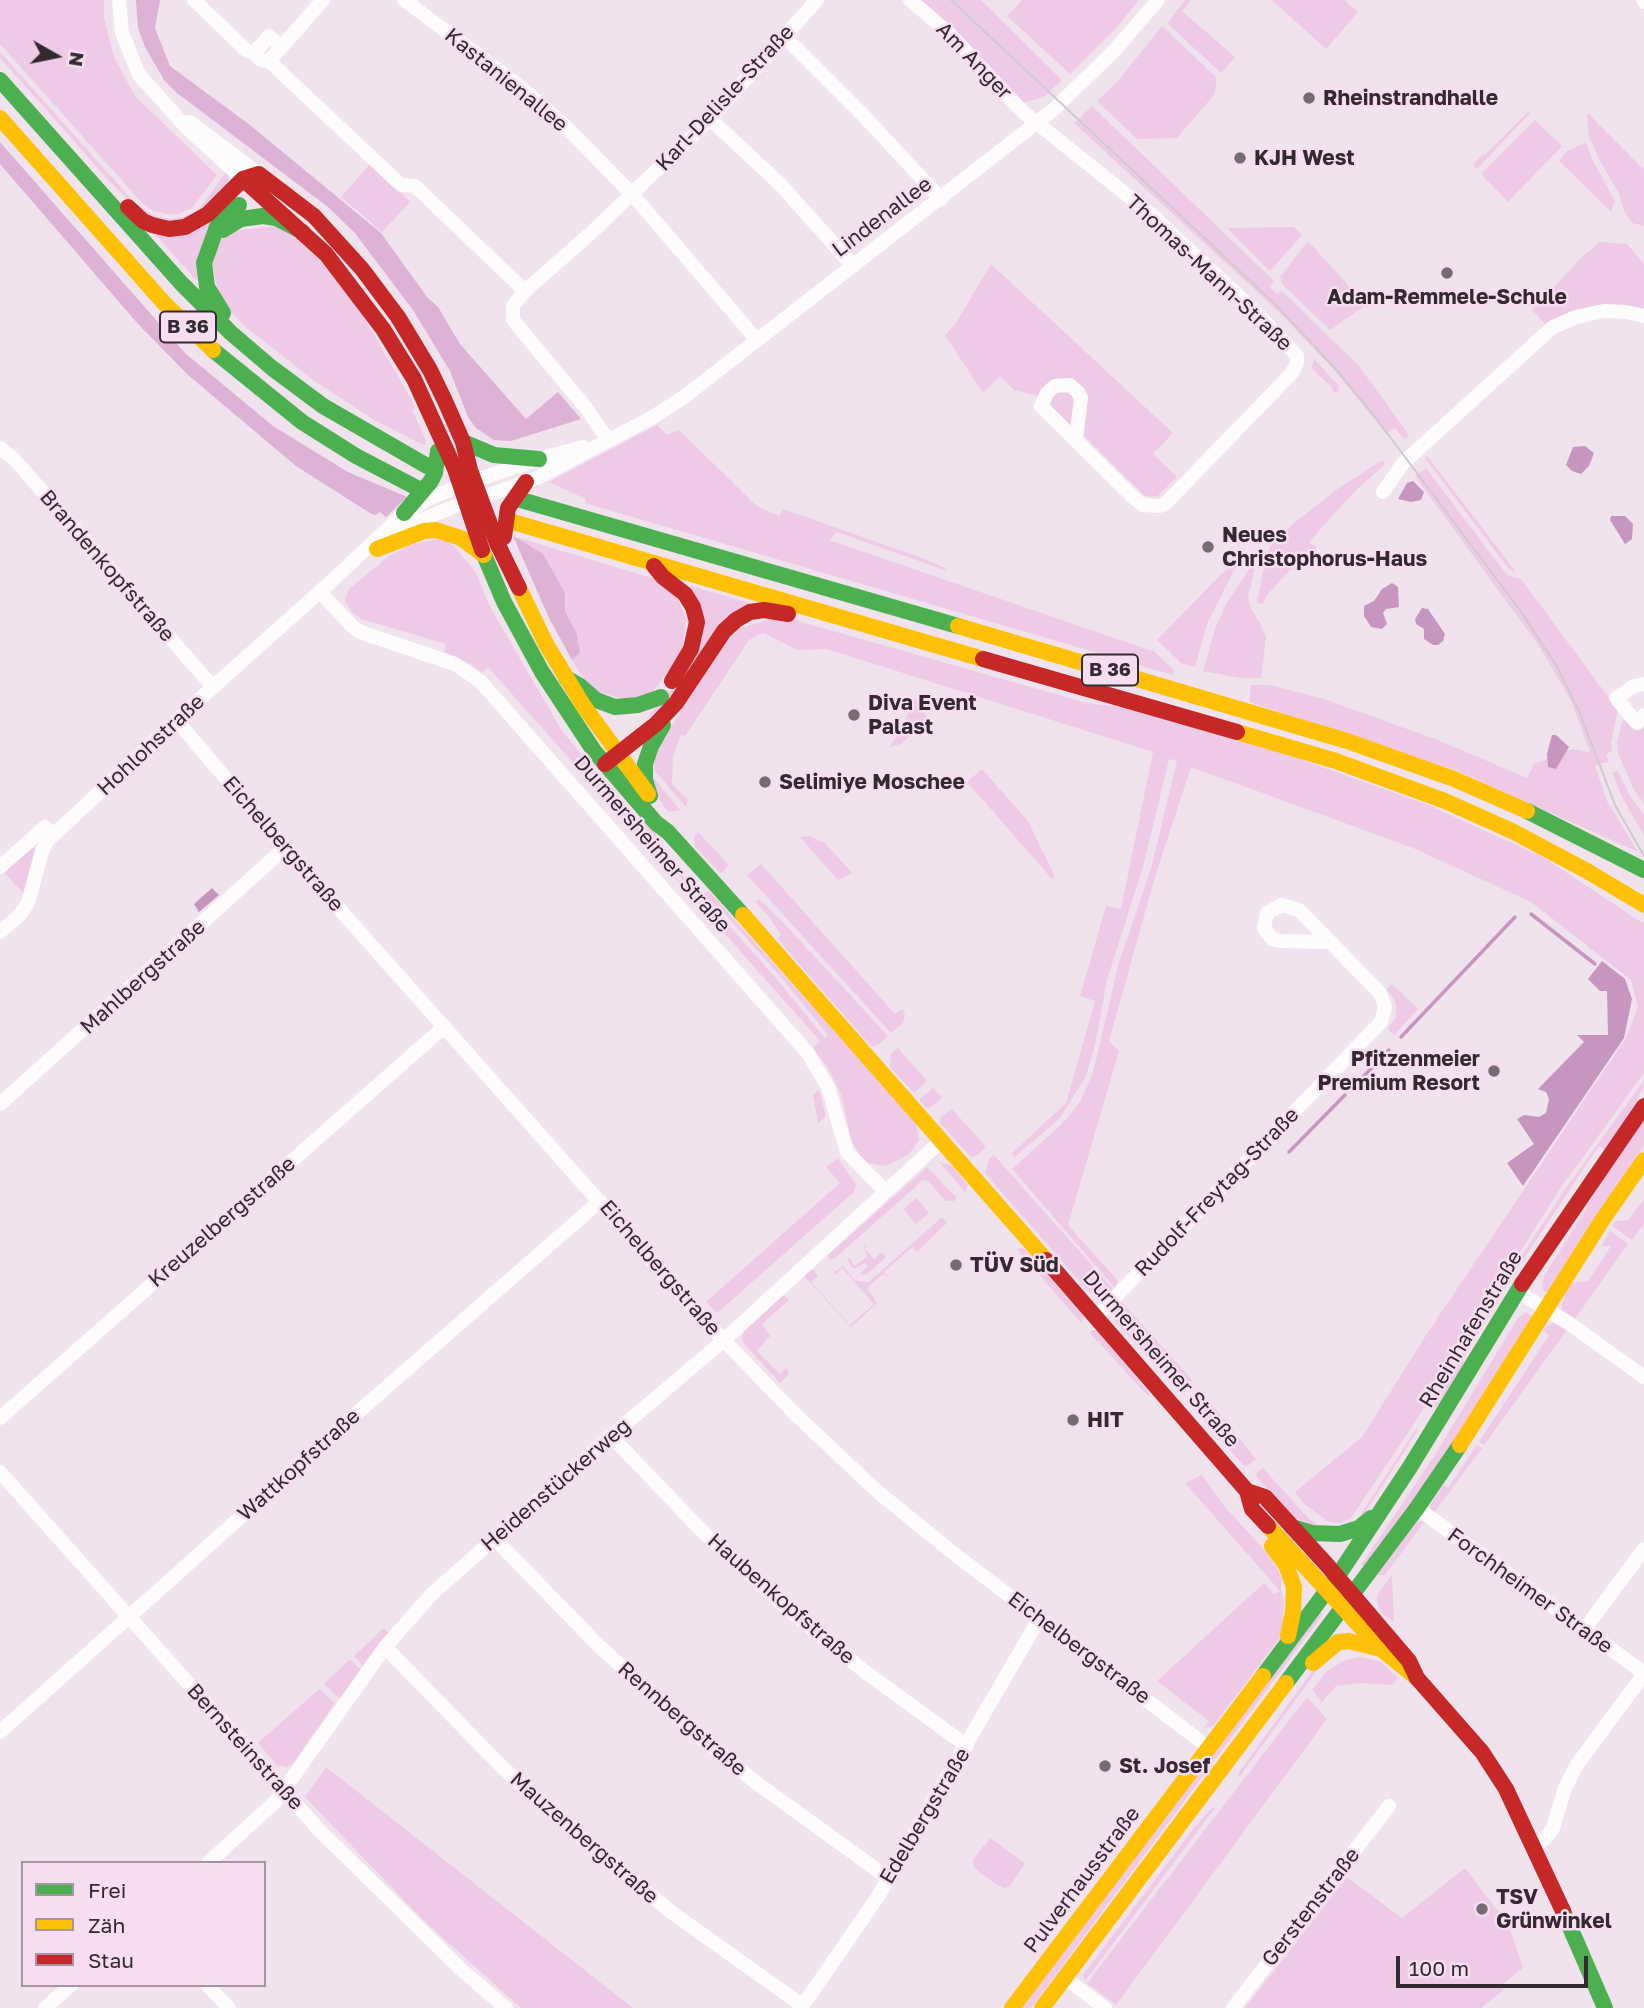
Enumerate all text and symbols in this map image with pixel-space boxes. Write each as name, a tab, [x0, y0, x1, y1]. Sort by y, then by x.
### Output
street label: Am Anger	[931, 17, 1017, 105]
street label: Karl-Delisle-Straße	[651, 20, 799, 176]
north arrow	[21, 21, 91, 91]
street label: Kastanienallee	[440, 23, 572, 137]
text: N	[65, 50, 90, 68]
place label: Rheinstrandhalle	[1323, 85, 1498, 111]
marker: Rheinstrandhalle	[1301, 90, 1317, 106]
place label: KJH West	[1254, 145, 1355, 171]
marker: KJH West	[1232, 150, 1248, 166]
street label: Lindenallee	[827, 171, 937, 263]
street label: Thomas-Mann-Straße	[1121, 190, 1297, 356]
marker: Adam-Remmele-Schule	[1439, 265, 1455, 281]
place label: Adam-Remmele-Schule	[1327, 284, 1567, 310]
road number: B 36	[160, 312, 216, 342]
street label: Brandenkopfstraße	[34, 485, 180, 647]
place label: Neues Christophorus-Haus	[1222, 522, 1427, 572]
marker: Neues Christophorus-Haus	[1200, 539, 1216, 555]
road number: B 36	[1082, 654, 1138, 685]
street label: Hohlohstraße	[92, 689, 210, 801]
place label: Diva Event Palast	[868, 690, 977, 740]
marker: Diva Event Palast	[846, 707, 862, 723]
street label: Durmersheimer Straße	[568, 750, 736, 938]
place label: Selimiye Moschee	[779, 769, 965, 795]
street label: Eichelbergstraße	[217, 771, 349, 917]
marker: Selimiye Moschee	[757, 774, 773, 790]
street label: Mahlbergstraße	[75, 914, 211, 1040]
place label: Pfitzenmeier Premium Resort	[1317, 1046, 1480, 1096]
marker: Pfitzenmeier Premium Resort	[1486, 1063, 1502, 1079]
street label: Rudolf-Freytag-Straße	[1130, 1102, 1304, 1282]
street label: Kreuzelbergstraße	[143, 1151, 301, 1293]
street label: Eichelbergstraße	[594, 1195, 726, 1341]
street label: Rheinhafenstraße	[1414, 1246, 1528, 1412]
place label: TÜV Süd	[970, 1252, 1059, 1278]
marker: TÜV Süd	[948, 1257, 964, 1273]
street label: Durmersheimer Straße	[1077, 1265, 1245, 1453]
street label: Wattkopfstraße	[233, 1404, 365, 1526]
place label: HIT	[1087, 1407, 1124, 1433]
marker: HIT	[1065, 1412, 1081, 1428]
street label: Heidenstückerweg	[476, 1413, 636, 1557]
street label: Forchheimer Straße	[1443, 1523, 1617, 1659]
street label: Haubenkopfstraße	[702, 1528, 860, 1670]
street label: Eichelbergstraße	[1003, 1586, 1155, 1710]
street label: Rennbergstraße	[613, 1656, 751, 1782]
street label: Bernsteinstraße	[182, 1679, 308, 1815]
street label: Edelbergstraße	[875, 1743, 975, 1889]
place label: St. Josef	[1119, 1753, 1210, 1779]
marker: St. Josef	[1097, 1758, 1113, 1774]
street label: Mauzenbergstraße	[505, 1767, 663, 1909]
street label: Pulverhausstraße	[1019, 1802, 1145, 1958]
street label: Gerstenstraße	[1257, 1843, 1365, 1971]
legend	[21, 1861, 266, 1987]
text: Frei	[88, 1877, 126, 1903]
place label: TSV Grünwinkel	[1496, 1884, 1612, 1934]
marker: TSV Grünwinkel	[1474, 1901, 1490, 1917]
text: Zäh	[88, 1912, 125, 1938]
scale bar	[1399, 1941, 1592, 1985]
text: Stau	[88, 1947, 134, 1973]
text: 100 m	[1409, 1955, 1469, 1981]

